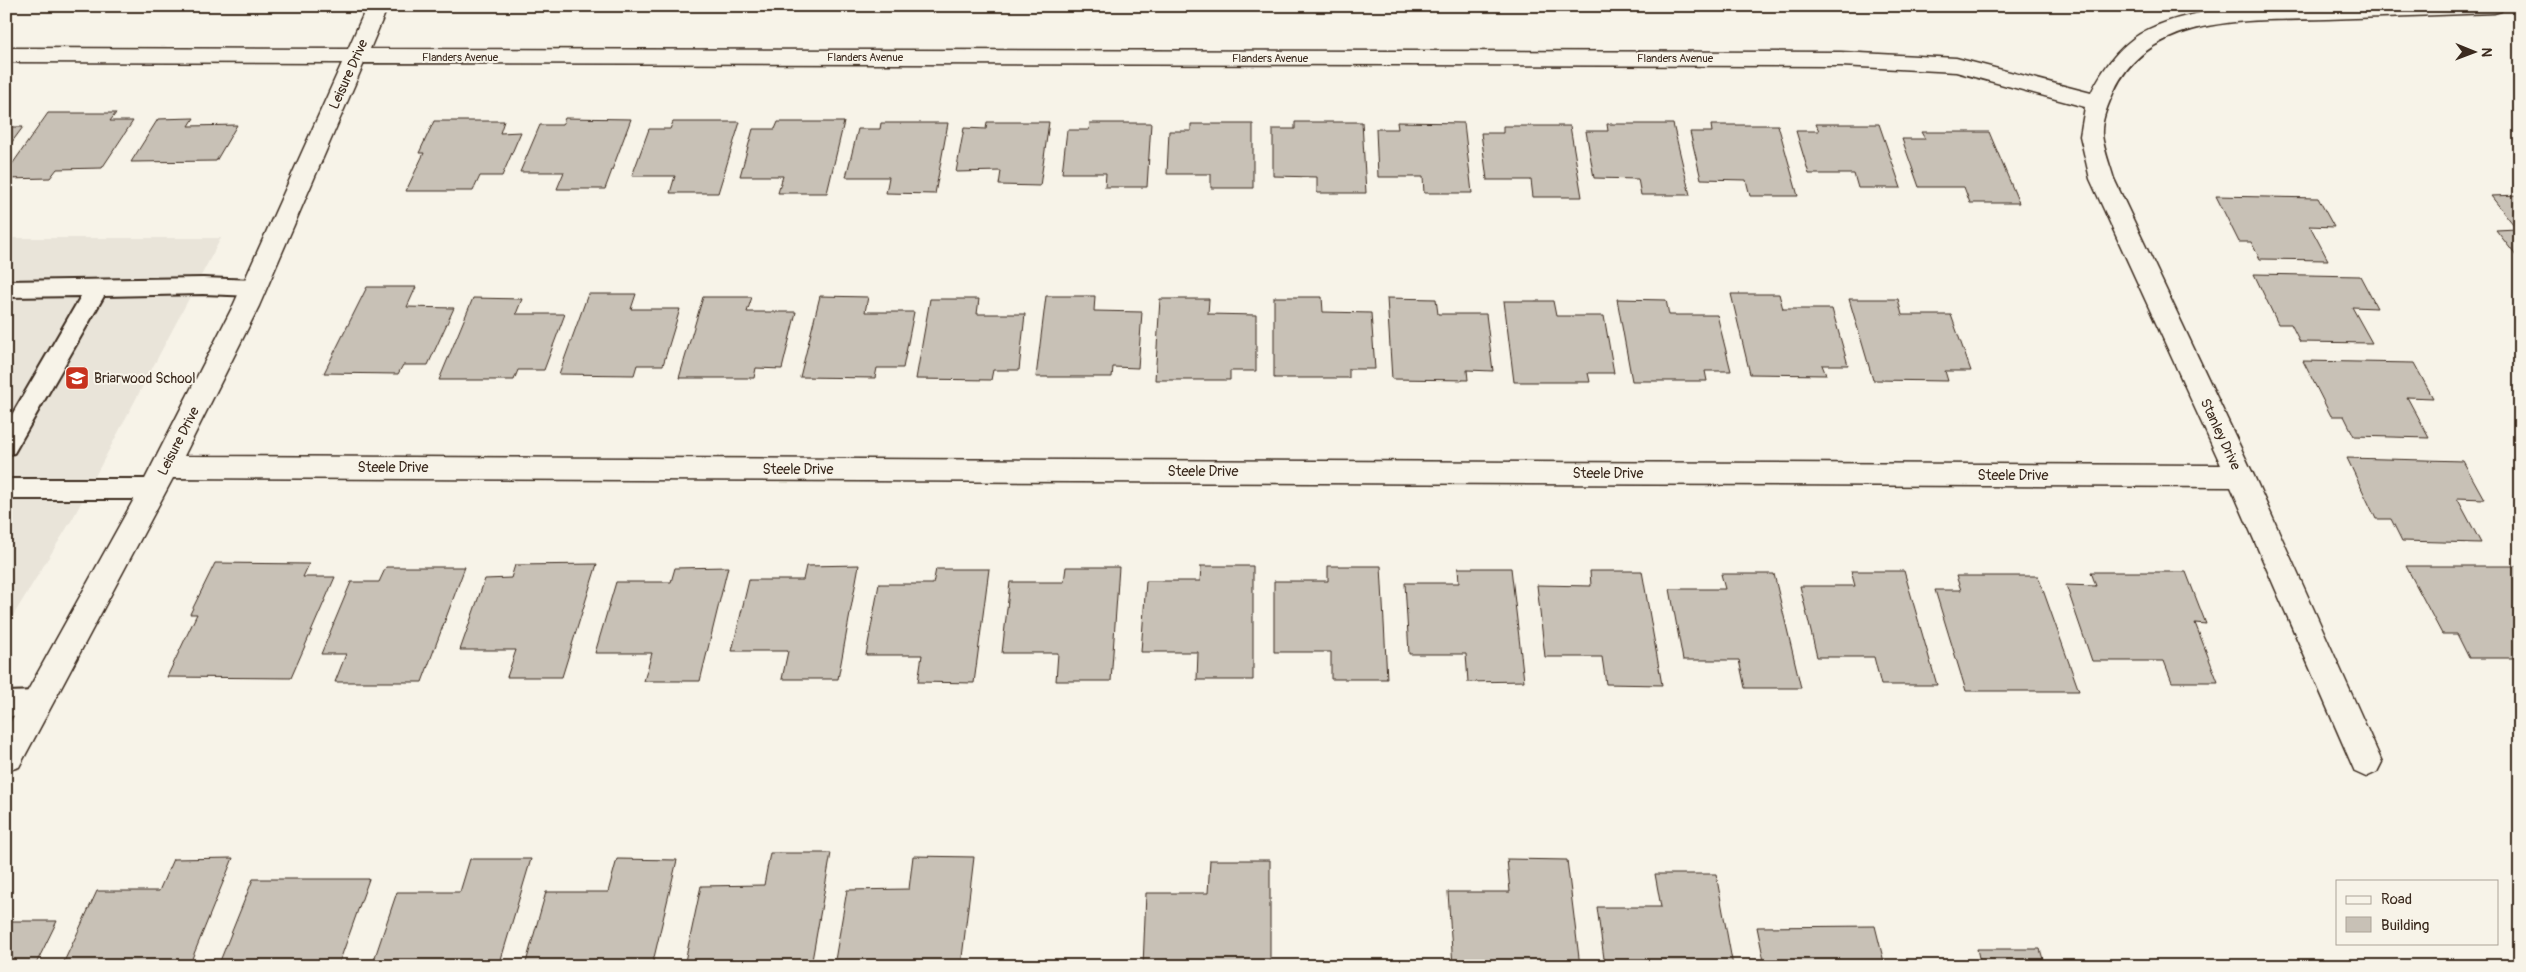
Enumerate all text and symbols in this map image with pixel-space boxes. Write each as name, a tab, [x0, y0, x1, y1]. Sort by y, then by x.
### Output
north arrow	[2448, 28, 2498, 78]
street label: Leisure Drive	[325, 36, 371, 112]
text: N	[2478, 47, 2495, 57]
street label: Flanders Avenue	[422, 51, 499, 64]
street label: Flanders Avenue	[827, 51, 904, 64]
street label: Flanders Avenue	[1232, 52, 1309, 65]
street label: Flanders Avenue	[1637, 52, 1714, 65]
school or university icon: Briarwood School	[64, 365, 90, 391]
place label: Briarwood School	[94, 370, 196, 387]
street label: Stanley Drive	[2197, 396, 2245, 473]
street label: Leisure Drive	[154, 404, 203, 478]
street label: Steele Drive	[358, 459, 428, 476]
street label: Steele Drive	[763, 461, 833, 478]
street label: Steele Drive	[1168, 463, 1238, 480]
street label: Steele Drive	[1573, 465, 1643, 482]
street label: Steele Drive	[1978, 467, 2048, 484]
legend	[2336, 880, 2498, 944]
text: Road	[2381, 890, 2412, 909]
text: Building	[2381, 916, 2429, 935]

